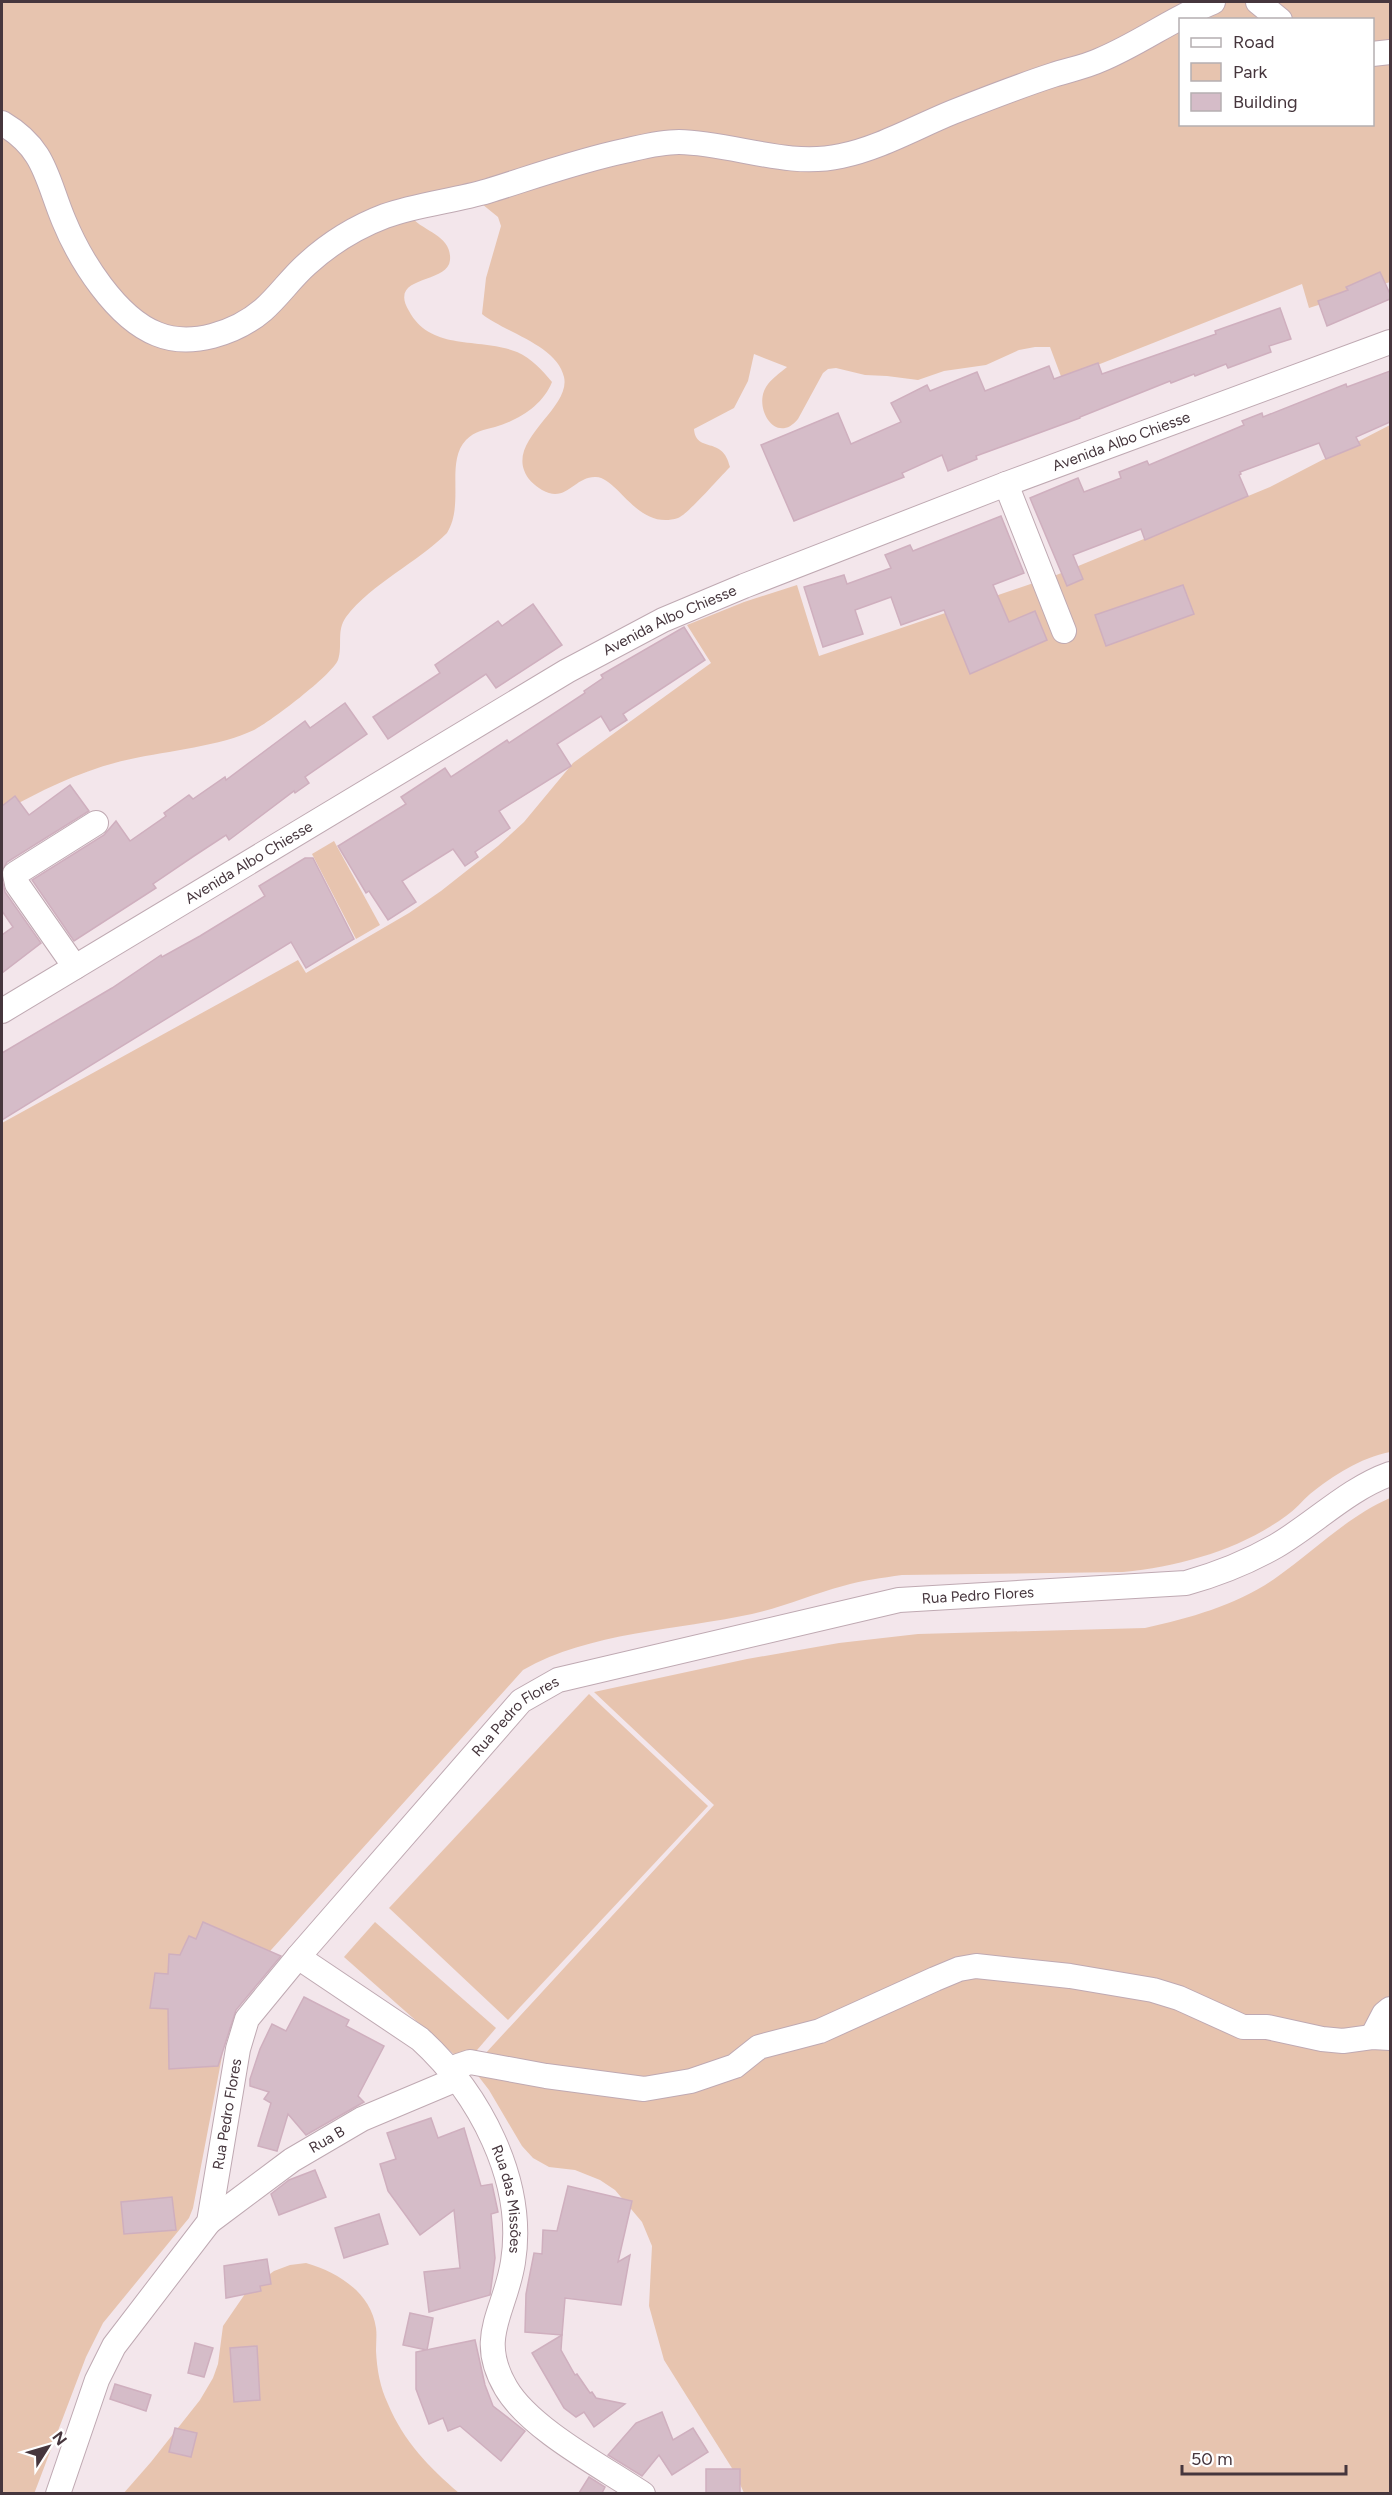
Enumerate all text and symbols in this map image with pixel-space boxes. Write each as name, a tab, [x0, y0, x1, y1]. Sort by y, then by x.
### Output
legend	[1179, 18, 1374, 126]
text: Road	[1233, 31, 1274, 53]
text: Park	[1233, 61, 1268, 83]
text: Building	[1233, 91, 1298, 113]
street label: Avenida Albo Chiesse	[1050, 408, 1193, 475]
street label: Avenida Albo Chiesse	[600, 581, 739, 659]
street label: Avenida Albo Chiesse	[182, 817, 316, 908]
street label: Rua Pedro Flores	[921, 1583, 1035, 1608]
street label: Rua Pedro Flores	[468, 1672, 562, 1760]
street label: Rua Pedro Flores	[209, 2057, 245, 2171]
street label: Rua B	[306, 2122, 348, 2157]
street label: Rua das Missões	[488, 2142, 524, 2254]
north arrow	[18, 2417, 78, 2477]
text: N	[48, 2428, 71, 2449]
scale bar	[1182, 2438, 1346, 2476]
text: 50 m	[1191, 2448, 1233, 2470]

